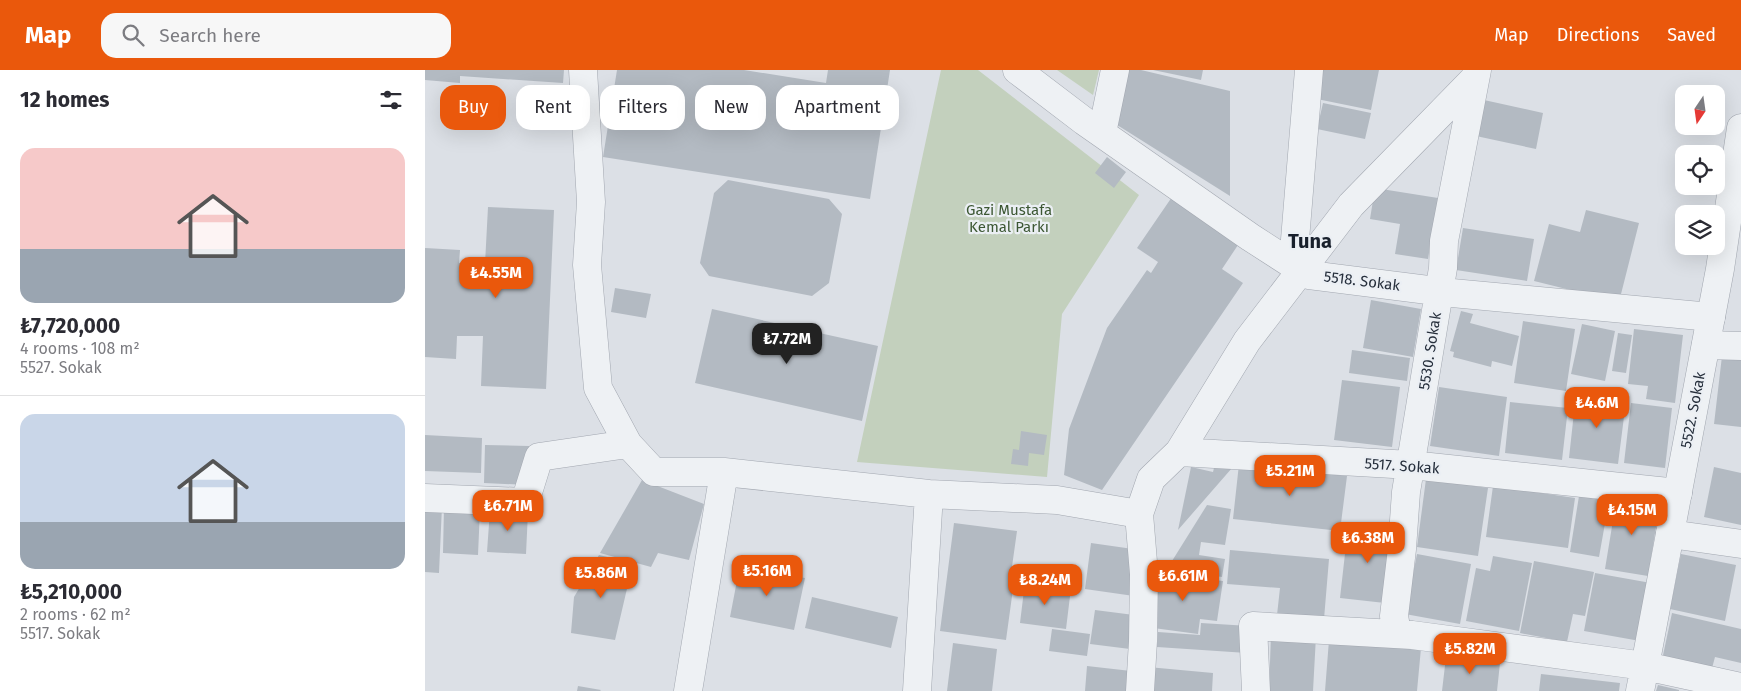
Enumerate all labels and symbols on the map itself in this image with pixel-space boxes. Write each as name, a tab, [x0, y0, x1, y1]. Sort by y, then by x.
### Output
north arrow	[1675, 85, 1725, 135]
park label: Gazi Mustafa Kemal Parkı	[966, 201, 1052, 236]
district label: Tuna	[1288, 229, 1332, 253]
pin: ₺4.55M	[455, 256, 537, 299]
street label: 5518. Sokak	[1323, 267, 1402, 295]
street label: 5530. Sokak	[1415, 311, 1445, 391]
pin: ₺7.72M	[746, 322, 828, 365]
street label: 5522. Sokak	[1677, 370, 1709, 450]
pin: ₺4.6M	[1562, 386, 1632, 429]
pin: ₺5.21M	[1249, 454, 1331, 497]
street label: 5517. Sokak	[1364, 454, 1440, 478]
pin: ₺6.71M	[467, 490, 549, 532]
pin: ₺4.15M	[1591, 494, 1673, 536]
pin: ₺6.38M	[1327, 522, 1409, 564]
pin: ₺5.16M	[726, 554, 808, 597]
pin: ₺5.86M	[560, 556, 642, 599]
pin: ₺6.61M	[1142, 560, 1224, 602]
pin: ₺8.24M	[1004, 564, 1086, 606]
pin: ₺5.82M	[1429, 632, 1511, 675]

